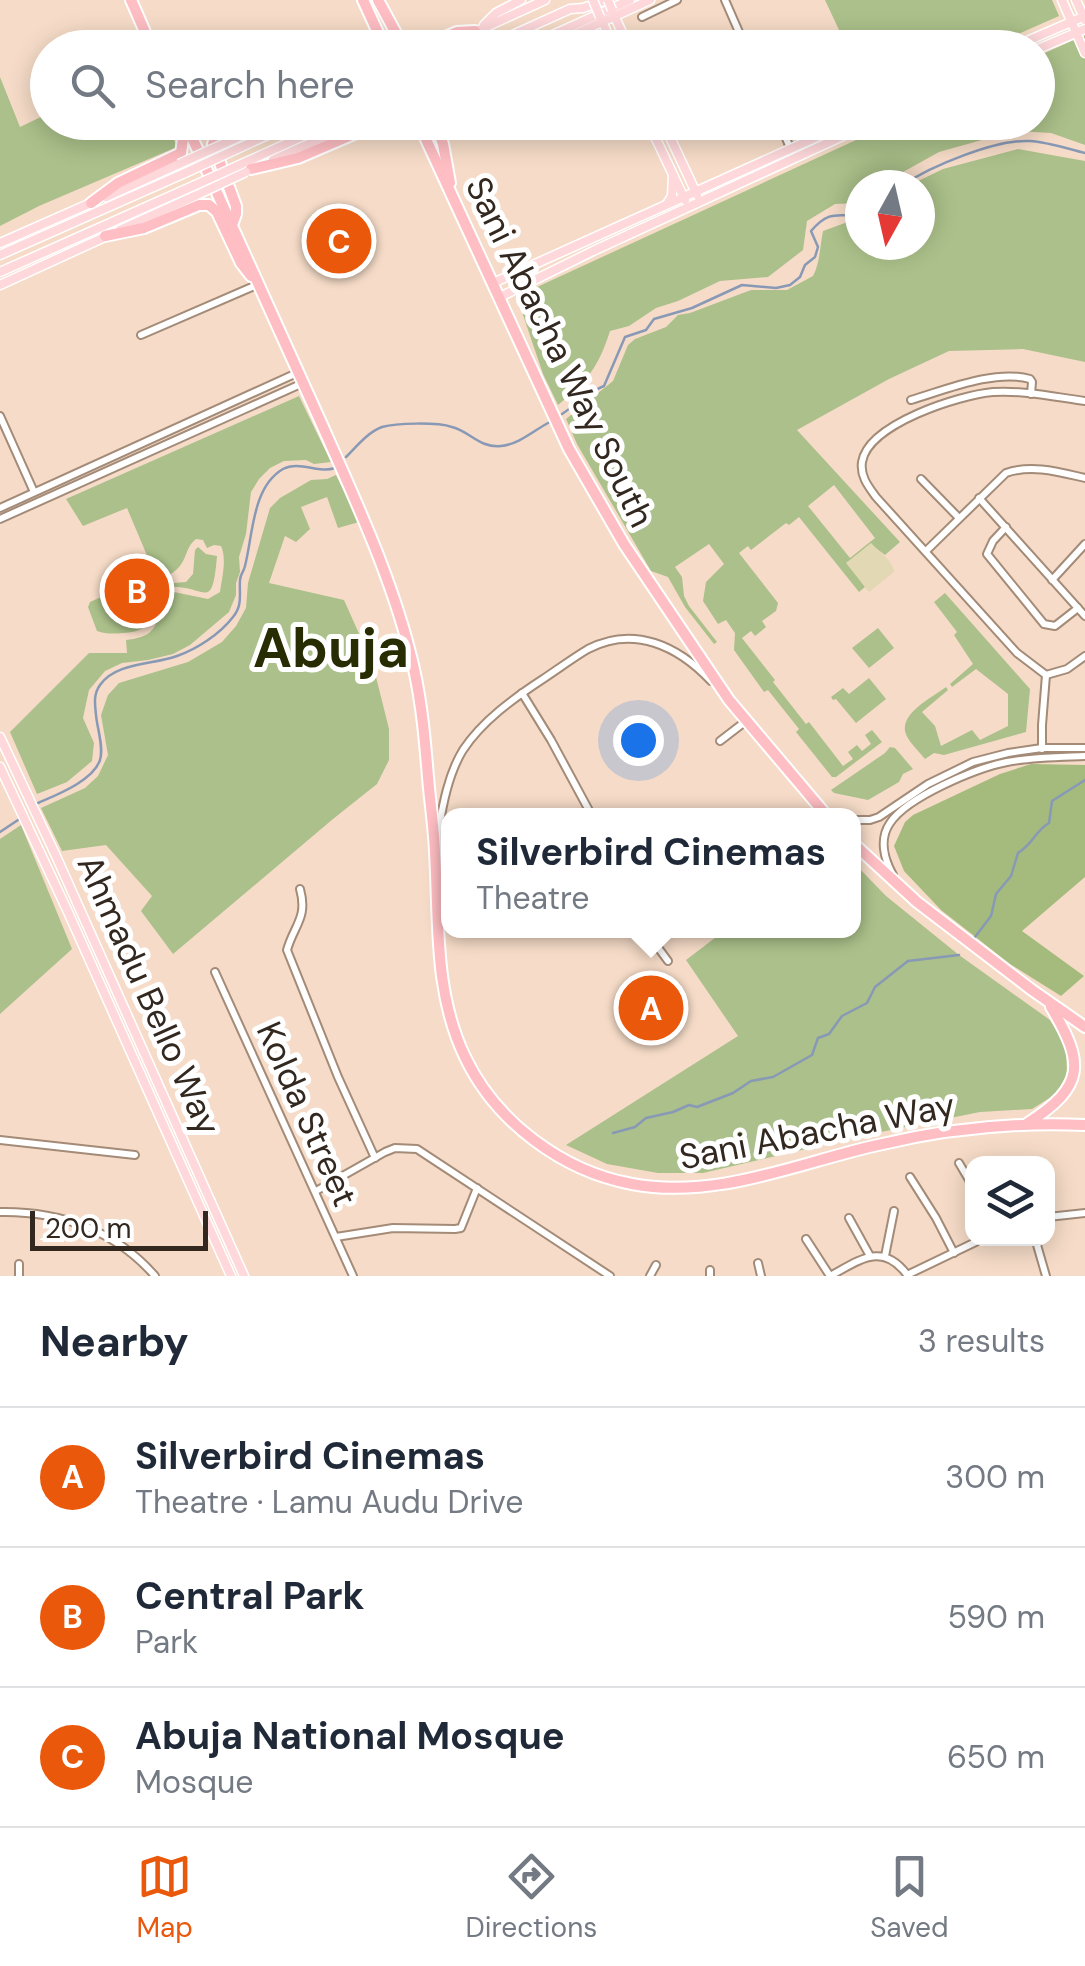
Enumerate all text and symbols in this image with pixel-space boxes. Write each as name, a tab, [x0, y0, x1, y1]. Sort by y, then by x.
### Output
search box	[30, 30, 1055, 140]
icon: search	[65, 58, 120, 113]
text: Search here	[145, 60, 355, 110]
street label: Sani Abacha Way South	[455, 169, 665, 535]
north arrow	[845, 170, 935, 260]
pin: C	[306, 204, 372, 278]
pin: B	[104, 554, 170, 628]
district label: Abuja	[253, 612, 409, 684]
your location	[613, 715, 664, 766]
popup	[441, 808, 861, 938]
text: Silverbird Cinemas	[476, 827, 826, 877]
street label: Ahmadu Bello Way	[67, 848, 231, 1142]
text: Theatre	[476, 877, 590, 919]
pin: A	[618, 970, 684, 1046]
street label: Kolda Street	[246, 1015, 368, 1213]
street label: Sani Abacha Way	[675, 1082, 959, 1180]
map controls	[965, 1156, 1055, 1246]
button: layers	[965, 1156, 1055, 1246]
scale bar	[30, 1206, 208, 1250]
text: 200 m	[45, 1210, 132, 1247]
text: Nearby	[40, 1314, 189, 1369]
text: 3 results	[918, 1320, 1045, 1362]
text: Silverbird Cinemas	[135, 1431, 485, 1481]
text: A	[61, 1456, 84, 1498]
text: 300 m	[945, 1456, 1045, 1498]
text: Theatre · Lamu Audu Drive	[135, 1481, 523, 1523]
text: Central Park	[135, 1571, 365, 1621]
text: B	[62, 1596, 83, 1638]
text: 590 m	[947, 1596, 1045, 1638]
text: Park	[135, 1621, 198, 1663]
text: Abuja National Mosque	[135, 1711, 565, 1761]
text: C	[61, 1736, 84, 1778]
text: 650 m	[947, 1736, 1045, 1778]
text: Mosque	[135, 1761, 254, 1803]
tab: Map	[136, 1849, 193, 1946]
tab: Directions	[466, 1849, 597, 1946]
tab: Saved	[870, 1849, 949, 1946]

